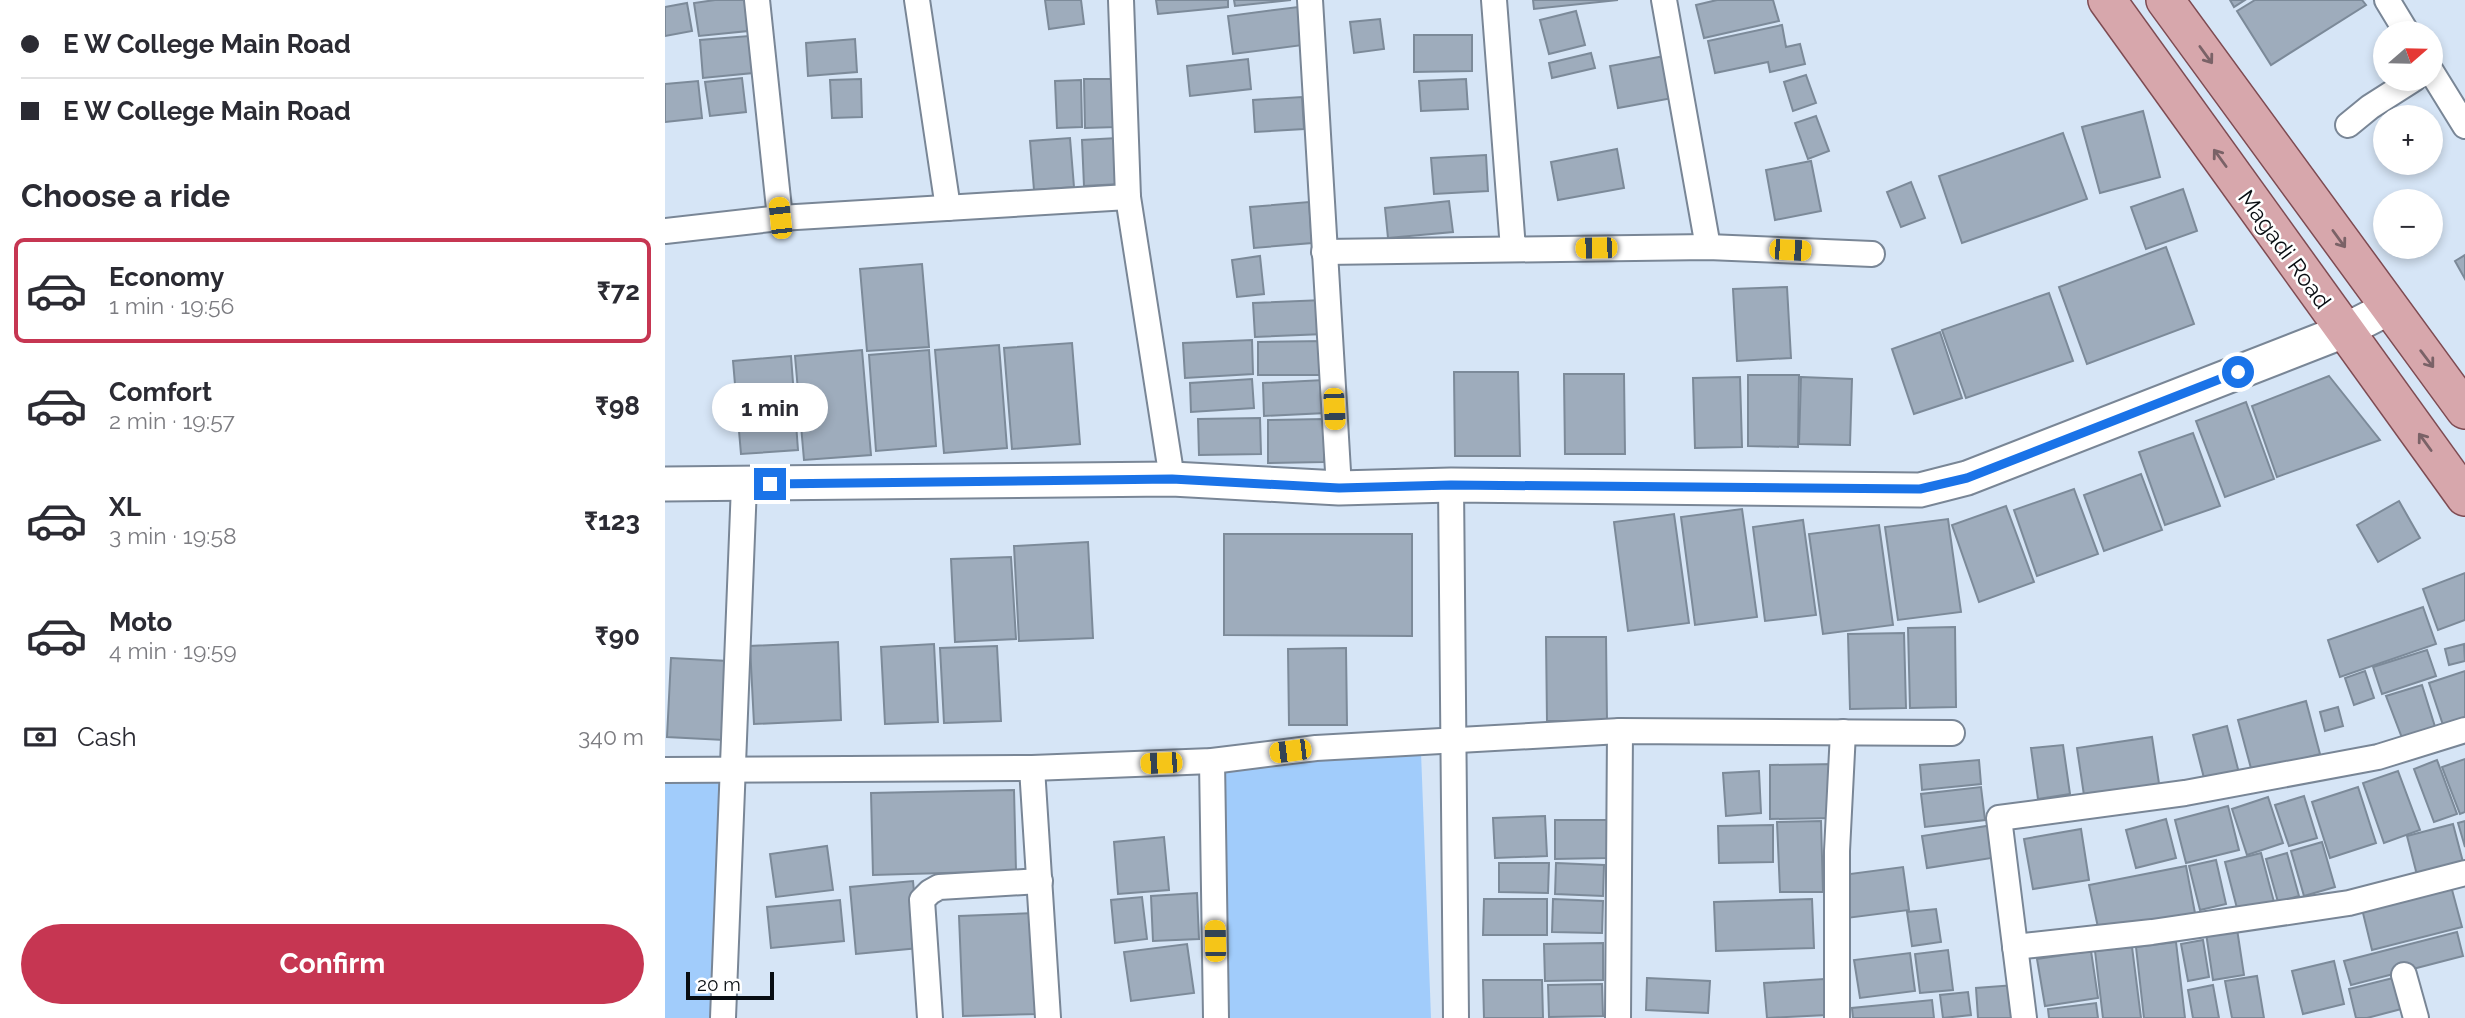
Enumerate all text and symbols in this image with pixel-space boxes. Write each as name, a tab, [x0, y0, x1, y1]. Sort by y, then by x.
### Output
north arrow	[2373, 21, 2443, 91]
map controls	[2373, 21, 2443, 259]
text: E W College Main Road	[63, 29, 351, 59]
one-way arrow	[2198, 45, 2213, 64]
text: E W College Main Road	[63, 96, 351, 126]
button: +	[2373, 105, 2443, 175]
one-way arrow	[2213, 149, 2227, 168]
text: Choose a ride	[21, 177, 230, 214]
street label: Magadi Road	[2233, 185, 2337, 313]
button: −	[2373, 189, 2443, 259]
car	[768, 196, 793, 240]
one-way arrow	[2331, 230, 2346, 249]
car	[1575, 237, 1618, 259]
car	[1769, 238, 1812, 262]
icon: car	[25, 259, 88, 322]
text: Economy	[109, 262, 224, 292]
text: ₹72	[597, 276, 640, 306]
text: 1 min · 19:56	[109, 292, 234, 319]
one-way arrow	[2420, 349, 2434, 368]
route start	[2222, 356, 2254, 388]
icon: car	[25, 374, 88, 437]
text: Comfort	[109, 377, 212, 407]
callout: 1 min	[712, 382, 828, 432]
car	[1323, 387, 1346, 431]
text: ₹98	[595, 391, 640, 421]
text: 1 min	[741, 394, 799, 421]
text: 2 min · 19:57	[109, 407, 235, 434]
one-way arrow	[2418, 433, 2432, 452]
route end	[754, 468, 786, 500]
icon: car	[25, 489, 88, 552]
text: XL	[109, 492, 141, 522]
text: ₹123	[584, 506, 640, 536]
text: 3 min · 19:58	[109, 522, 237, 549]
icon: car	[25, 604, 88, 667]
text: Moto	[109, 607, 172, 637]
text: ₹90	[595, 621, 640, 651]
text: 4 min · 19:59	[109, 637, 237, 664]
icon: cash	[21, 718, 59, 756]
text: Cash	[77, 722, 137, 752]
text: 340 m	[578, 723, 644, 750]
car	[1268, 738, 1313, 764]
car	[1140, 752, 1183, 774]
car	[1205, 920, 1226, 962]
button: Confirm	[21, 924, 644, 1004]
scale bar	[686, 969, 773, 1001]
text: 20 m	[697, 973, 741, 995]

